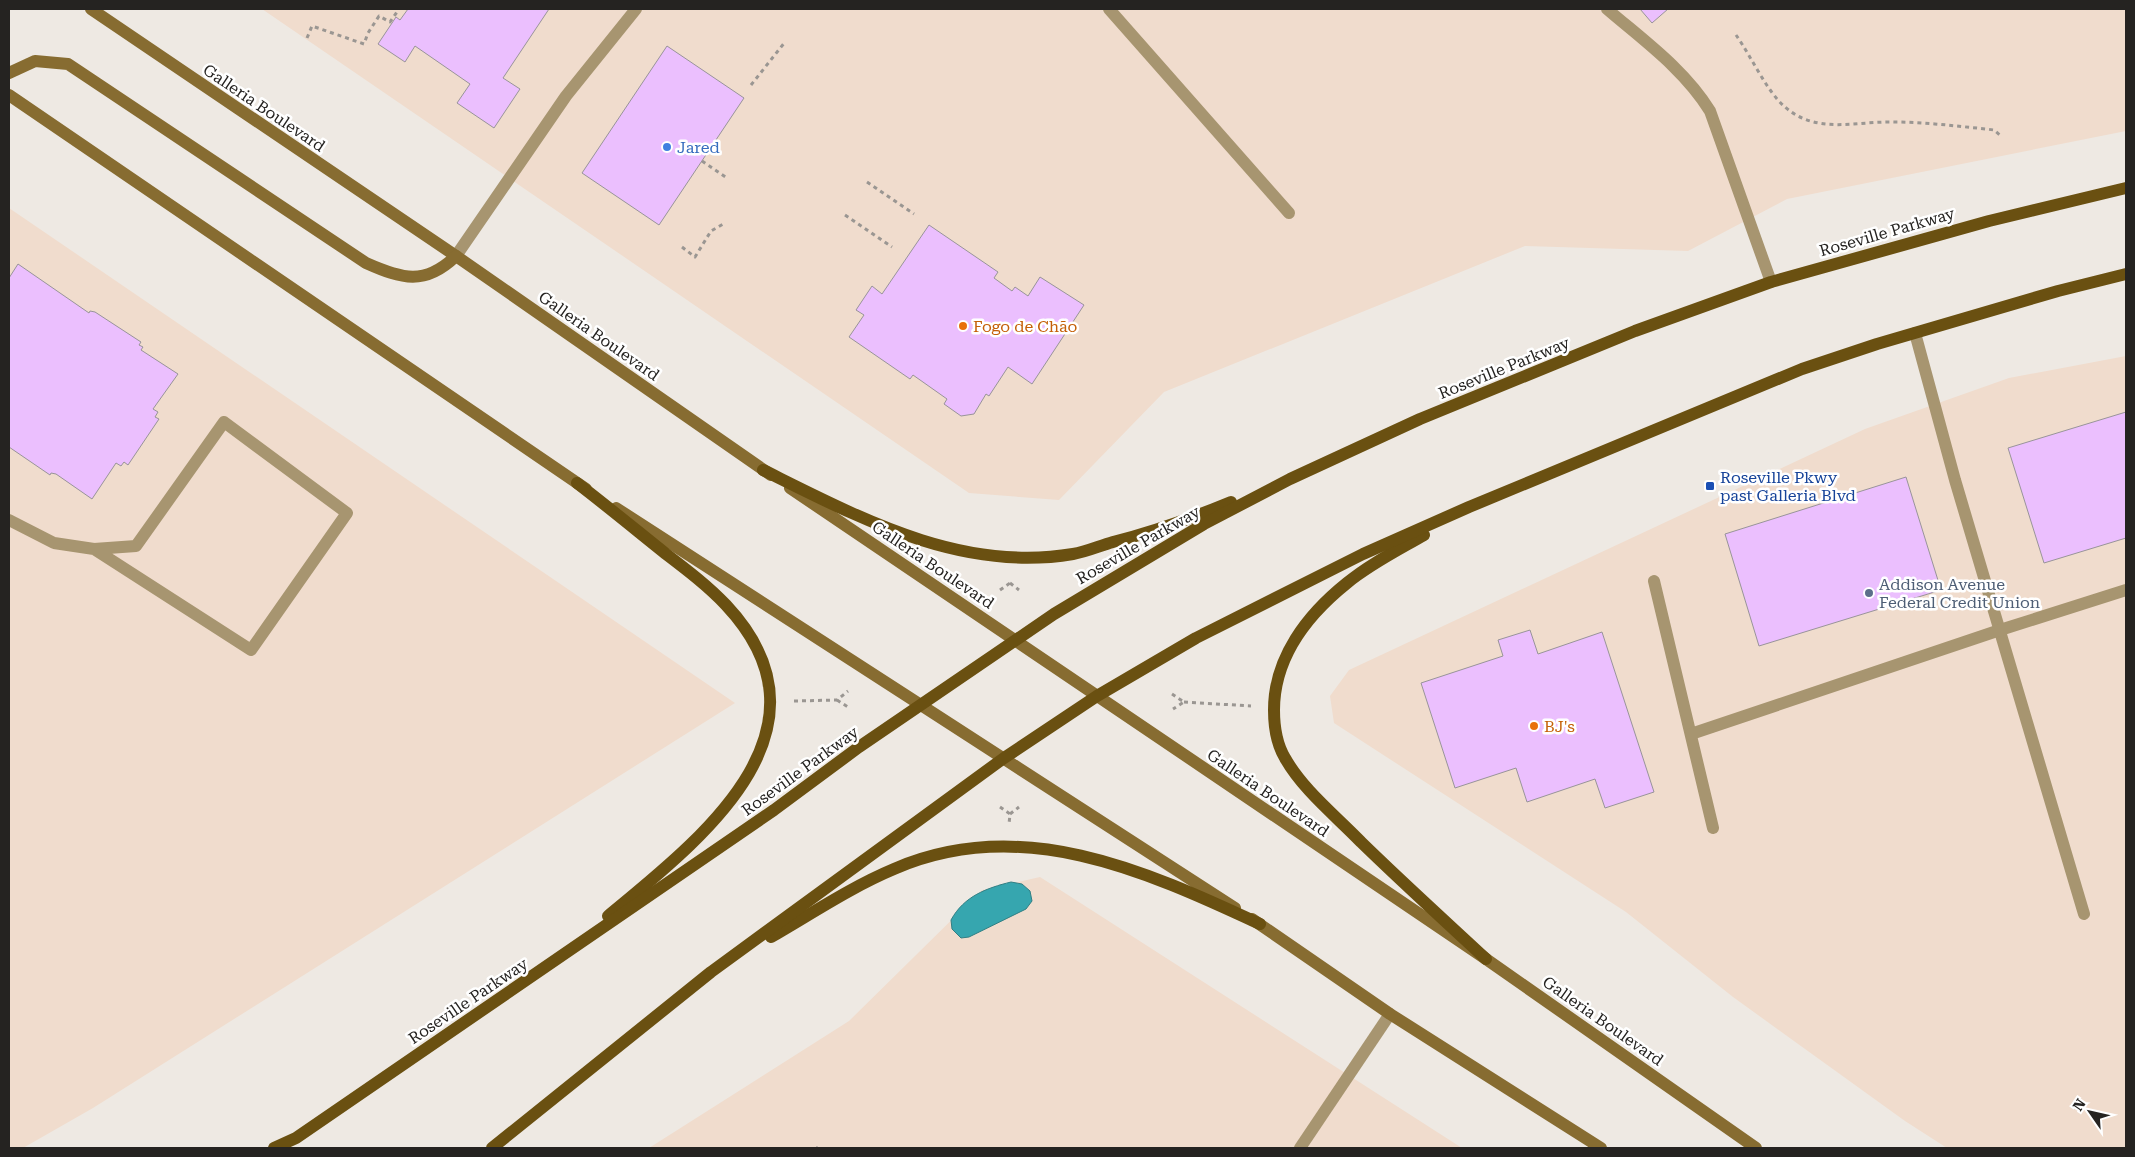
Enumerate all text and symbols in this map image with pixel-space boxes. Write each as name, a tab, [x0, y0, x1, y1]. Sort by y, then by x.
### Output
street label: Galleria Boulevard	[199, 60, 329, 156]
place label: Jared	[677, 138, 720, 157]
marker: Jared	[661, 141, 673, 153]
street label: Roseville Parkway	[1817, 203, 1957, 260]
street label: Galleria Boulevard	[535, 287, 663, 385]
place label: Fogo de Chão	[973, 317, 1078, 336]
marker: Fogo de Chão	[957, 320, 969, 332]
street label: Roseville Parkway	[1436, 333, 1573, 403]
place label: Roseville Pkwy past Galleria Blvd	[1720, 468, 1856, 505]
marker: Roseville Pkwy past Galleria Blvd	[1704, 480, 1716, 492]
street label: Roseville Parkway	[1073, 502, 1204, 588]
street label: Galleria Boulevard	[868, 517, 998, 613]
place label: Addison Avenue Federal Credit Union	[1879, 575, 2040, 612]
marker: Addison Avenue Federal Credit Union	[1863, 587, 1875, 599]
place label: BJ's	[1544, 717, 1575, 736]
marker: BJ's	[1528, 720, 1540, 732]
street label: Roseville Parkway	[738, 722, 863, 820]
street label: Galleria Boulevard	[1203, 745, 1333, 841]
street label: Roseville Parkway	[405, 954, 532, 1048]
street label: Galleria Boulevard	[1539, 972, 1667, 1070]
north arrow	[2065, 1087, 2115, 1137]
text: N	[2070, 1096, 2089, 1114]

